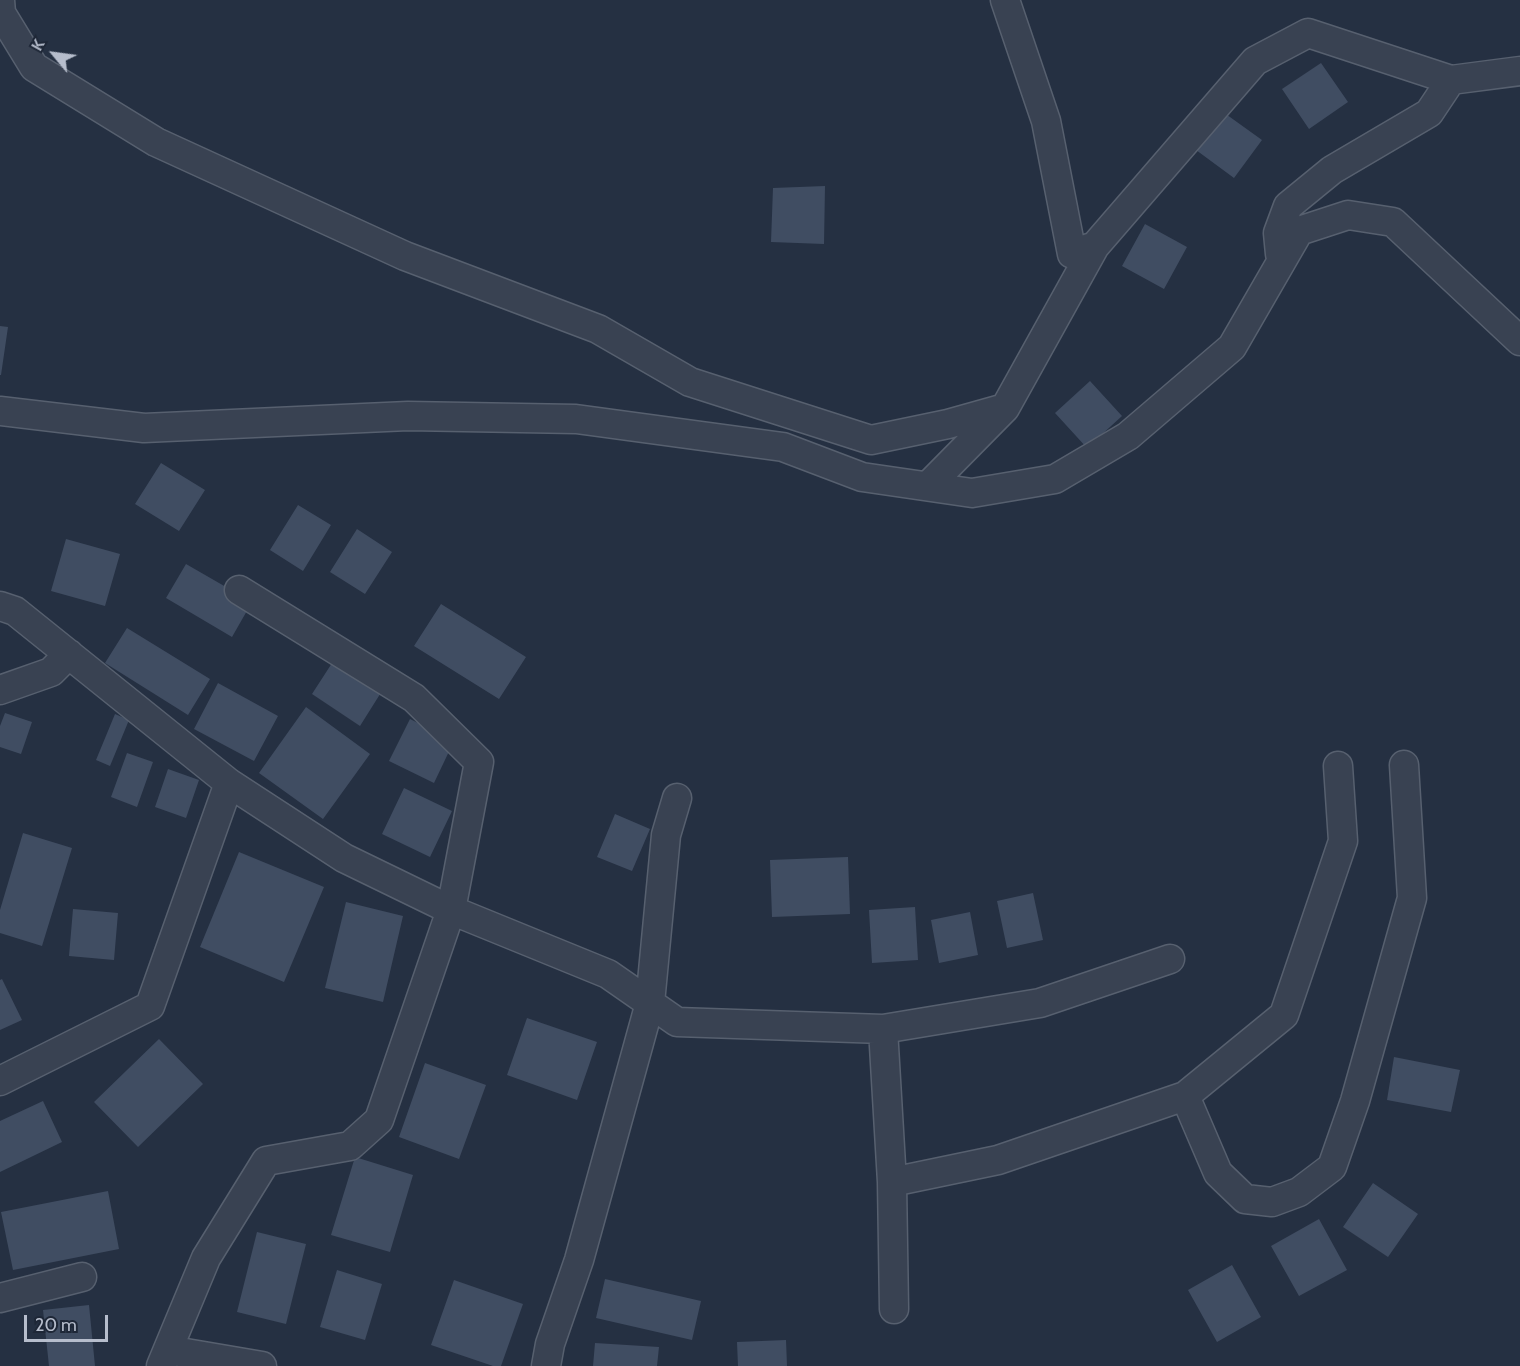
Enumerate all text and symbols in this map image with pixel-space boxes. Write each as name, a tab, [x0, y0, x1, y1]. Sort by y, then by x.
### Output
north arrow	[24, 24, 84, 84]
text: K	[27, 36, 49, 54]
scale bar	[27, 1303, 111, 1341]
text: 20 m	[35, 1314, 77, 1336]

